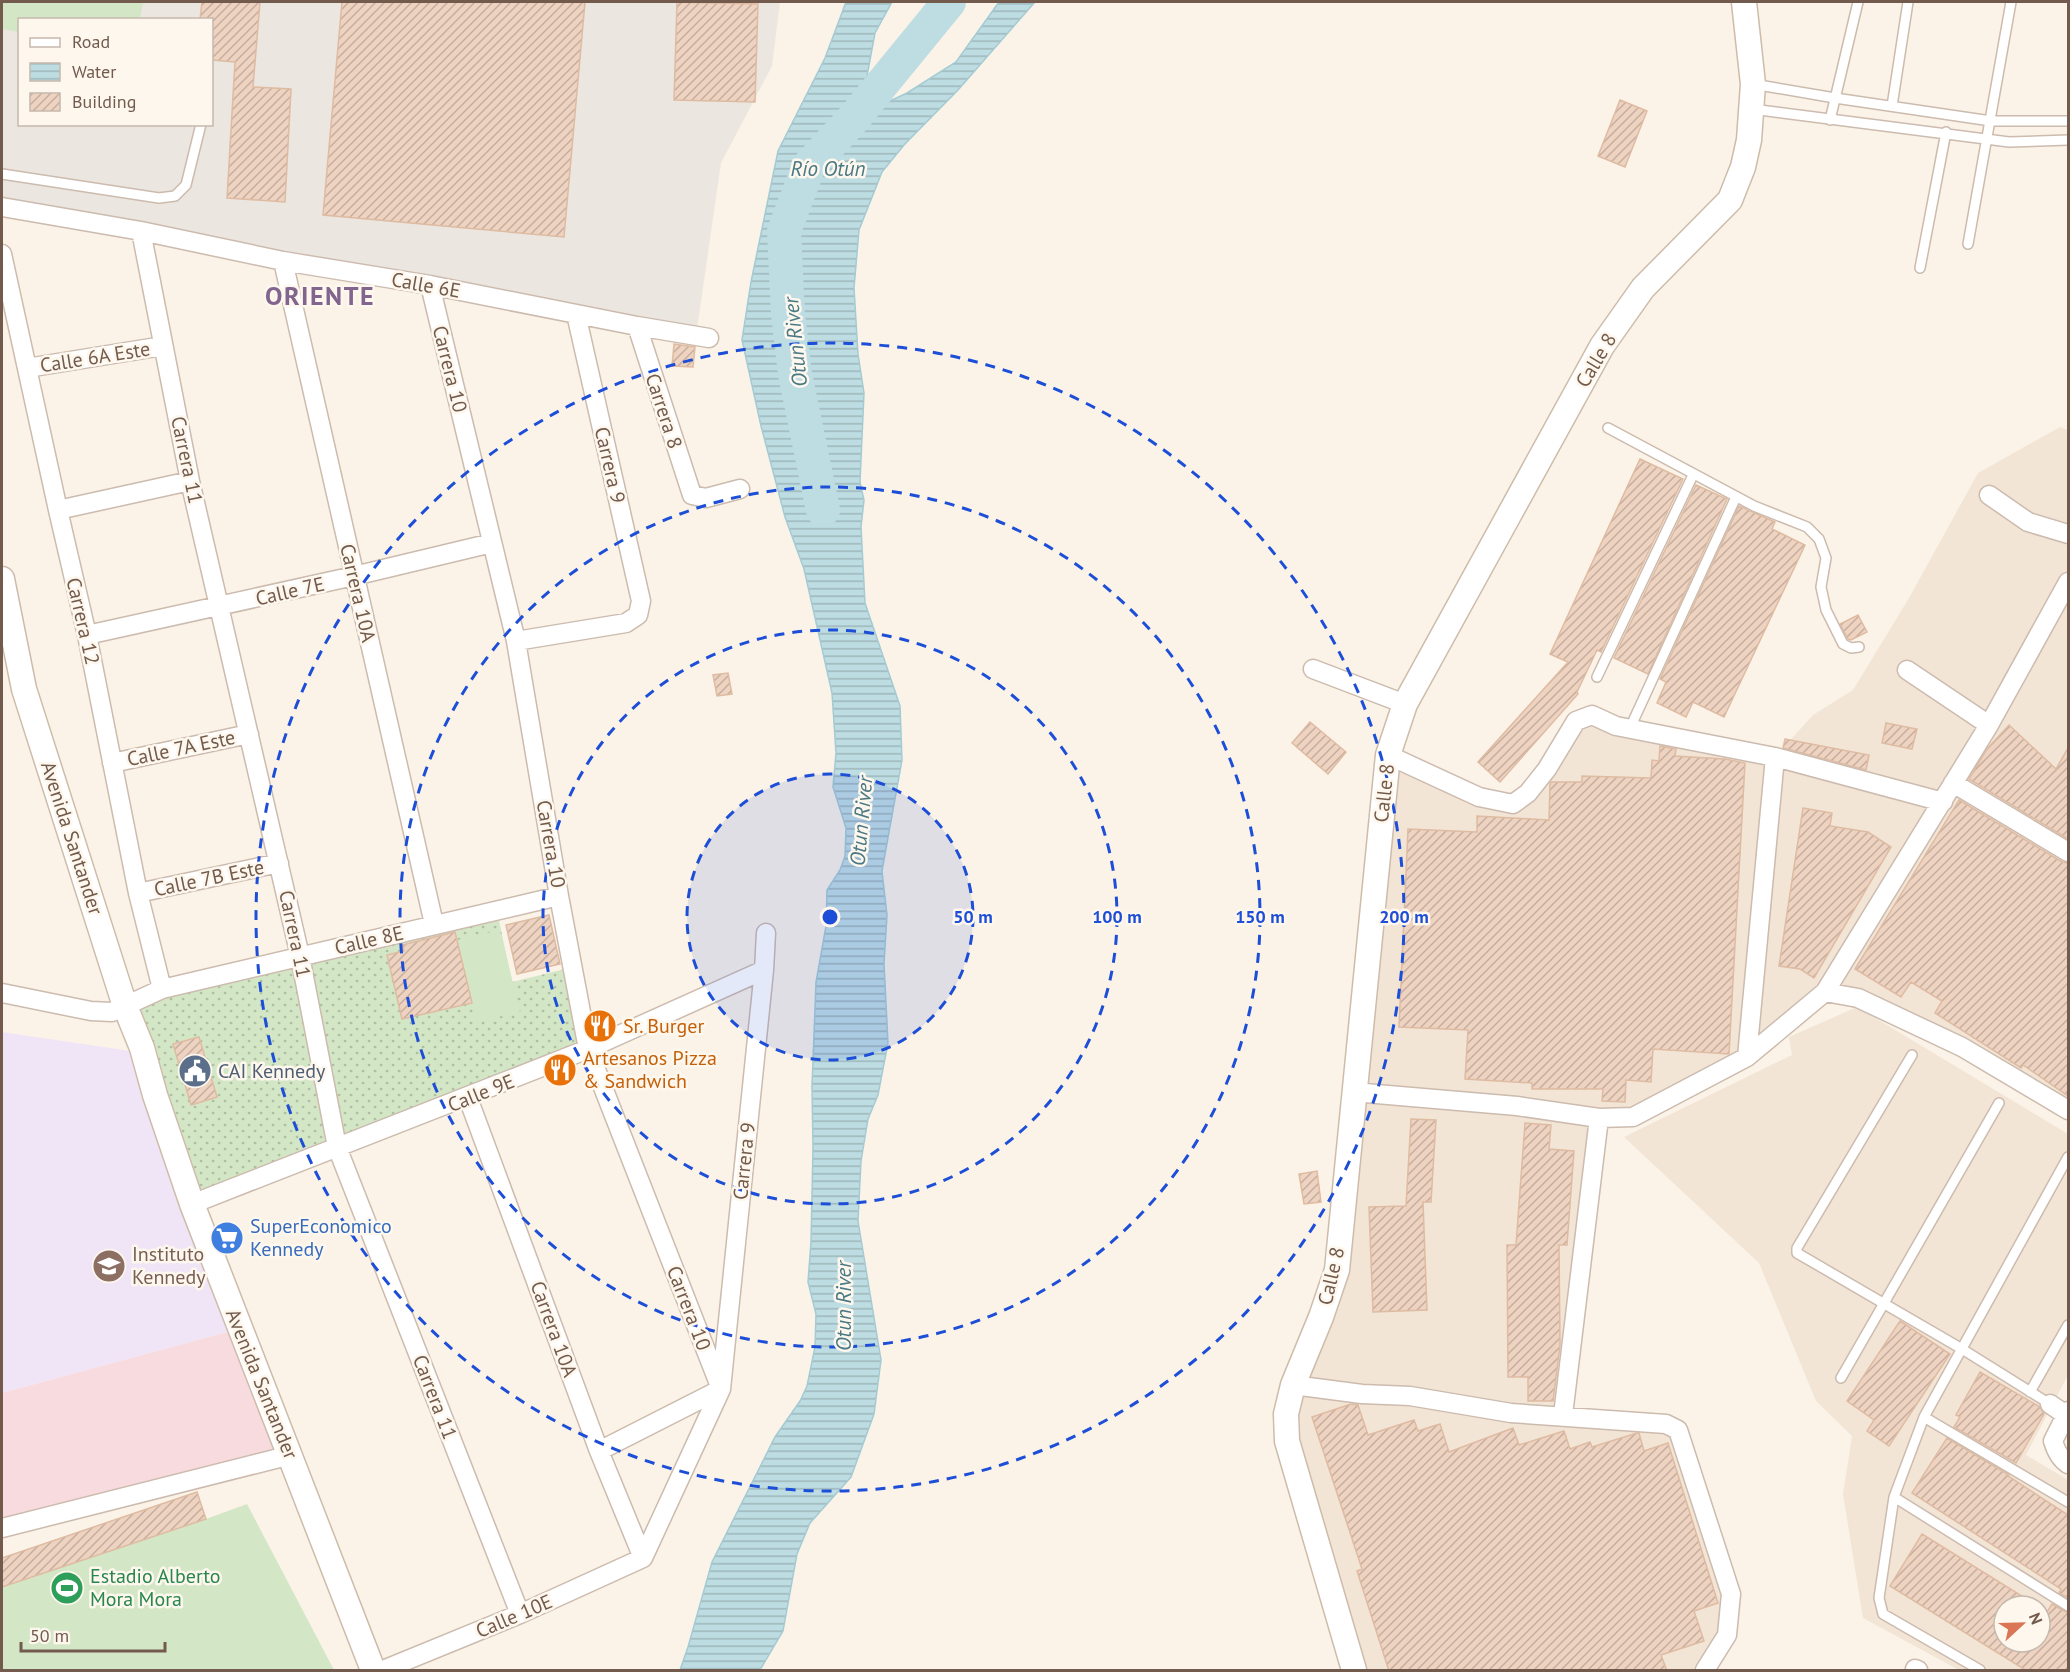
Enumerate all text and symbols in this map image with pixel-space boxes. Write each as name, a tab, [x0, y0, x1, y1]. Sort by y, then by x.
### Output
legend	[18, 18, 213, 126]
text: Road	[72, 30, 110, 53]
text: Water	[72, 60, 116, 83]
text: Building	[72, 90, 136, 113]
water label: Río Otún	[790, 155, 866, 182]
street label: Calle 6E	[389, 266, 463, 304]
district label: ORIENTE	[265, 279, 375, 312]
water label: Otun River	[777, 294, 813, 388]
street label: Carrera 10	[427, 323, 473, 415]
street label: Calle 8	[1570, 328, 1622, 392]
street label: Calle 6A Este	[38, 335, 152, 379]
street label: Carrera 8	[640, 370, 688, 452]
street label: Carrera 11	[165, 414, 209, 506]
street label: Carrera 9	[589, 424, 631, 506]
street label: Carrera 10A	[334, 541, 382, 645]
street label: Calle 7E	[253, 570, 327, 612]
street label: Carrera 12	[60, 575, 106, 667]
street label: Calle 7A Este	[124, 724, 238, 772]
street label: Avenida Santander	[35, 758, 109, 918]
street label: Calle 8	[1368, 762, 1400, 824]
water label: Otun River	[844, 773, 879, 867]
street label: Carrera 10	[531, 798, 572, 890]
street label: Calle 7B Este	[152, 854, 266, 902]
street label: Carrera 11	[273, 888, 317, 980]
text: 50 m	[953, 905, 993, 928]
text: 100 m	[1092, 905, 1142, 928]
text: 150 m	[1235, 905, 1285, 928]
text: 200 m	[1379, 905, 1429, 928]
centre of rings	[820, 907, 840, 927]
street label: Calle 8E	[332, 919, 406, 961]
restaurant icon: Sr. Burger	[582, 1008, 618, 1044]
place label: Sr. Burger	[623, 1013, 704, 1039]
place label: Artesanos Pizza & Sandwich	[583, 1045, 717, 1094]
restaurant icon: Artesanos Pizza & Sandwich	[542, 1052, 578, 1088]
public building icon: CAI Kennedy	[177, 1053, 213, 1089]
place label: CAI Kennedy	[218, 1058, 326, 1084]
street label: Calle 9E	[444, 1068, 518, 1118]
street label: Carrera 9	[727, 1121, 761, 1201]
place label: SuperEconomico Kennedy	[250, 1213, 392, 1262]
supermarket icon: SuperEconomico Kennedy	[209, 1220, 245, 1256]
place label: Instituto Kennedy	[132, 1241, 206, 1290]
street label: Calle 8	[1312, 1244, 1350, 1308]
school or university icon: Instituto Kennedy	[91, 1248, 127, 1284]
water label: Otun River	[830, 1259, 857, 1351]
street label: Carrera 10	[661, 1262, 717, 1354]
street label: Carrera 10A	[525, 1277, 583, 1381]
street label: Avenida Santander	[220, 1305, 304, 1463]
street label: Carrera 11	[407, 1351, 463, 1443]
place label: Estadio Alberto Mora Mora	[90, 1563, 221, 1612]
sports icon: Estadio Alberto Mora Mora	[49, 1570, 85, 1606]
street label: Calle 10E	[472, 1588, 556, 1644]
north arrow	[1992, 1594, 2052, 1654]
text: N	[2025, 1610, 2047, 1627]
scale bar	[21, 1615, 165, 1653]
text: 50 m	[30, 1624, 69, 1647]

